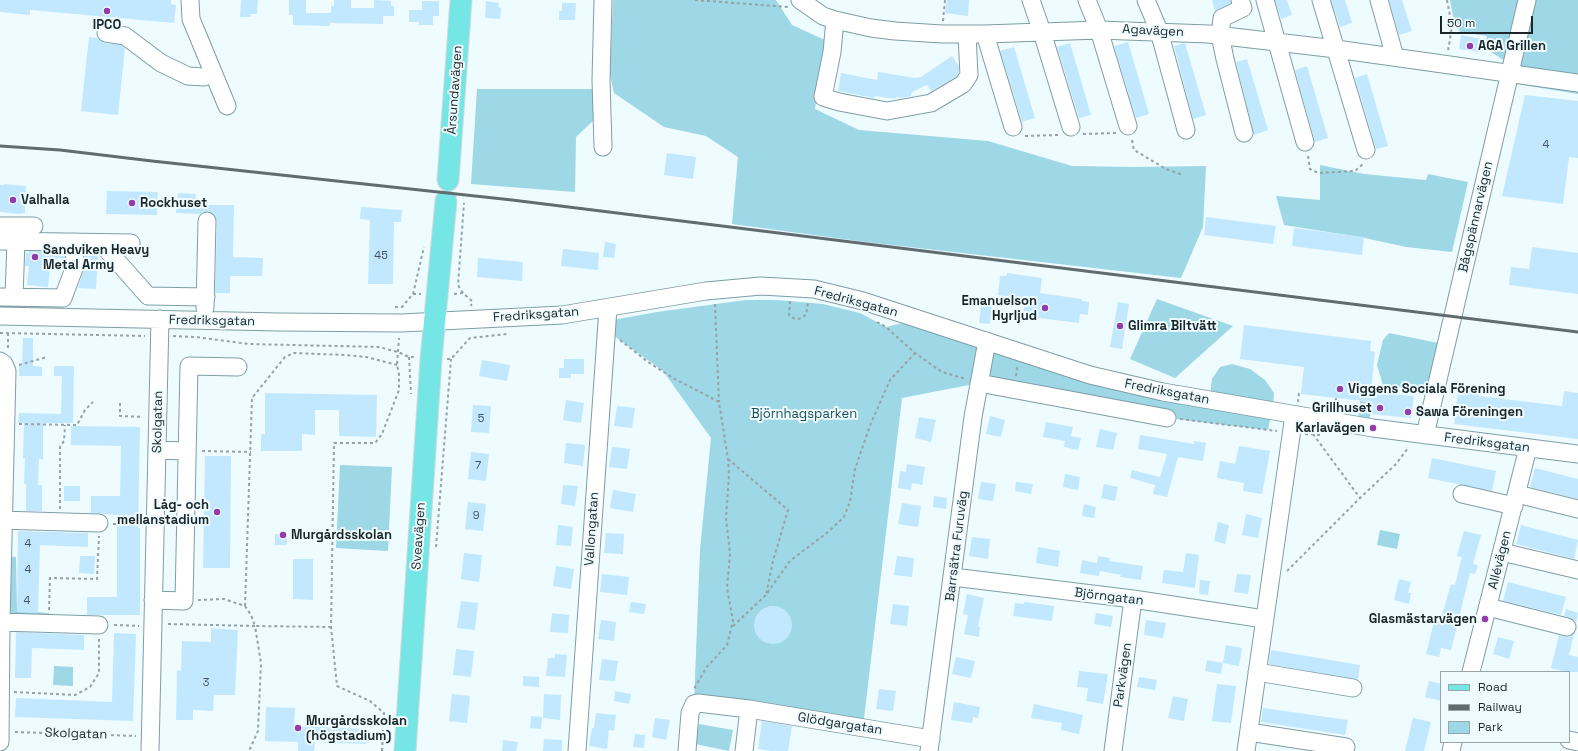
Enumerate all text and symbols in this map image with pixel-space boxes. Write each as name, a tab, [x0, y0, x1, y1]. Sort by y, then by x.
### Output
marker: IPCO	[102, 6, 112, 16]
scale bar	[1442, 8, 1535, 34]
text: 50 m	[1447, 15, 1475, 31]
place label: IPCO	[93, 17, 121, 33]
street label: Agavägen	[1122, 22, 1184, 40]
place label: AGA Grillen	[1478, 38, 1546, 54]
marker: AGA Grillen	[1465, 41, 1475, 51]
street label: Årsundavägen	[444, 45, 466, 135]
house number: 4	[1543, 138, 1549, 152]
street label: Bågspännarvägen	[1456, 160, 1496, 274]
place label: Valhalla	[21, 192, 70, 208]
marker: Valhalla	[8, 195, 18, 205]
place label: Rockhuset	[140, 195, 207, 211]
marker: Rockhuset	[127, 198, 137, 208]
place label: Sandviken Heavy Metal Army	[43, 242, 149, 273]
house number: 45	[374, 249, 388, 263]
marker: Sandviken Heavy Metal Army	[30, 252, 40, 262]
street label: Fredriksgatan	[812, 283, 900, 321]
place label: Emanuelson Hyrljud	[962, 293, 1037, 324]
marker: Emanuelson Hyrljud	[1040, 303, 1050, 313]
street label: Fredriksgatan	[492, 304, 580, 326]
street label: Fredriksgatan	[169, 312, 255, 330]
place label: Glimra Biltvätt	[1128, 318, 1217, 334]
marker: Glimra Biltvätt	[1115, 321, 1125, 331]
street label: Fredriksgatan	[1123, 376, 1211, 408]
place label: Viggens Sociala Förening	[1348, 381, 1505, 397]
marker: Viggens Sociala Förening	[1335, 384, 1345, 394]
street label: Skolgatan	[150, 391, 166, 453]
place label: Grillhuset	[1312, 400, 1372, 416]
marker: Grillhuset	[1375, 403, 1385, 413]
place label: Sawa Föreningen	[1416, 404, 1523, 420]
park label: Björnhagsparken	[751, 406, 857, 422]
marker: Sawa Föreningen	[1403, 407, 1413, 417]
house number: 5	[478, 412, 484, 426]
place label: Karlavägen	[1295, 420, 1365, 436]
marker: Karlavägen	[1368, 423, 1378, 433]
street label: Fredriksgatan	[1443, 430, 1531, 456]
house number: 7	[475, 459, 481, 473]
street label: Barrsätra Furuväg	[942, 490, 972, 602]
street label: Vallongatan	[582, 491, 602, 567]
place label: Låg- och mellanstadium	[117, 497, 209, 528]
street label: Sveavägen	[409, 502, 429, 570]
marker: Låg- och mellanstadium	[212, 507, 222, 517]
house number: 9	[473, 509, 479, 523]
place label: Murgårdsskolan	[291, 527, 392, 543]
street label: Allévägen	[1485, 529, 1515, 591]
marker: Murgårdsskolan	[278, 530, 288, 540]
house number: 4	[25, 537, 31, 551]
house number: 4	[25, 563, 31, 577]
street label: Björngatan	[1074, 585, 1144, 609]
house number: 4	[24, 594, 30, 608]
place label: Glasmästarvägen	[1369, 611, 1477, 627]
marker: Glasmästarvägen	[1480, 614, 1490, 624]
street label: Parkvägen	[1111, 642, 1135, 708]
legend	[1440, 671, 1570, 743]
house number: 3	[203, 676, 209, 690]
text: Road	[1478, 679, 1507, 695]
text: Railway	[1478, 699, 1522, 715]
street label: Glödgargatan	[797, 710, 883, 738]
place label: Murgårdsskolan (högstadium)	[306, 713, 407, 744]
text: Park	[1478, 719, 1503, 735]
marker: Murgårdsskolan (högstadium)	[293, 723, 303, 733]
street label: Skolgatan	[44, 725, 108, 743]

